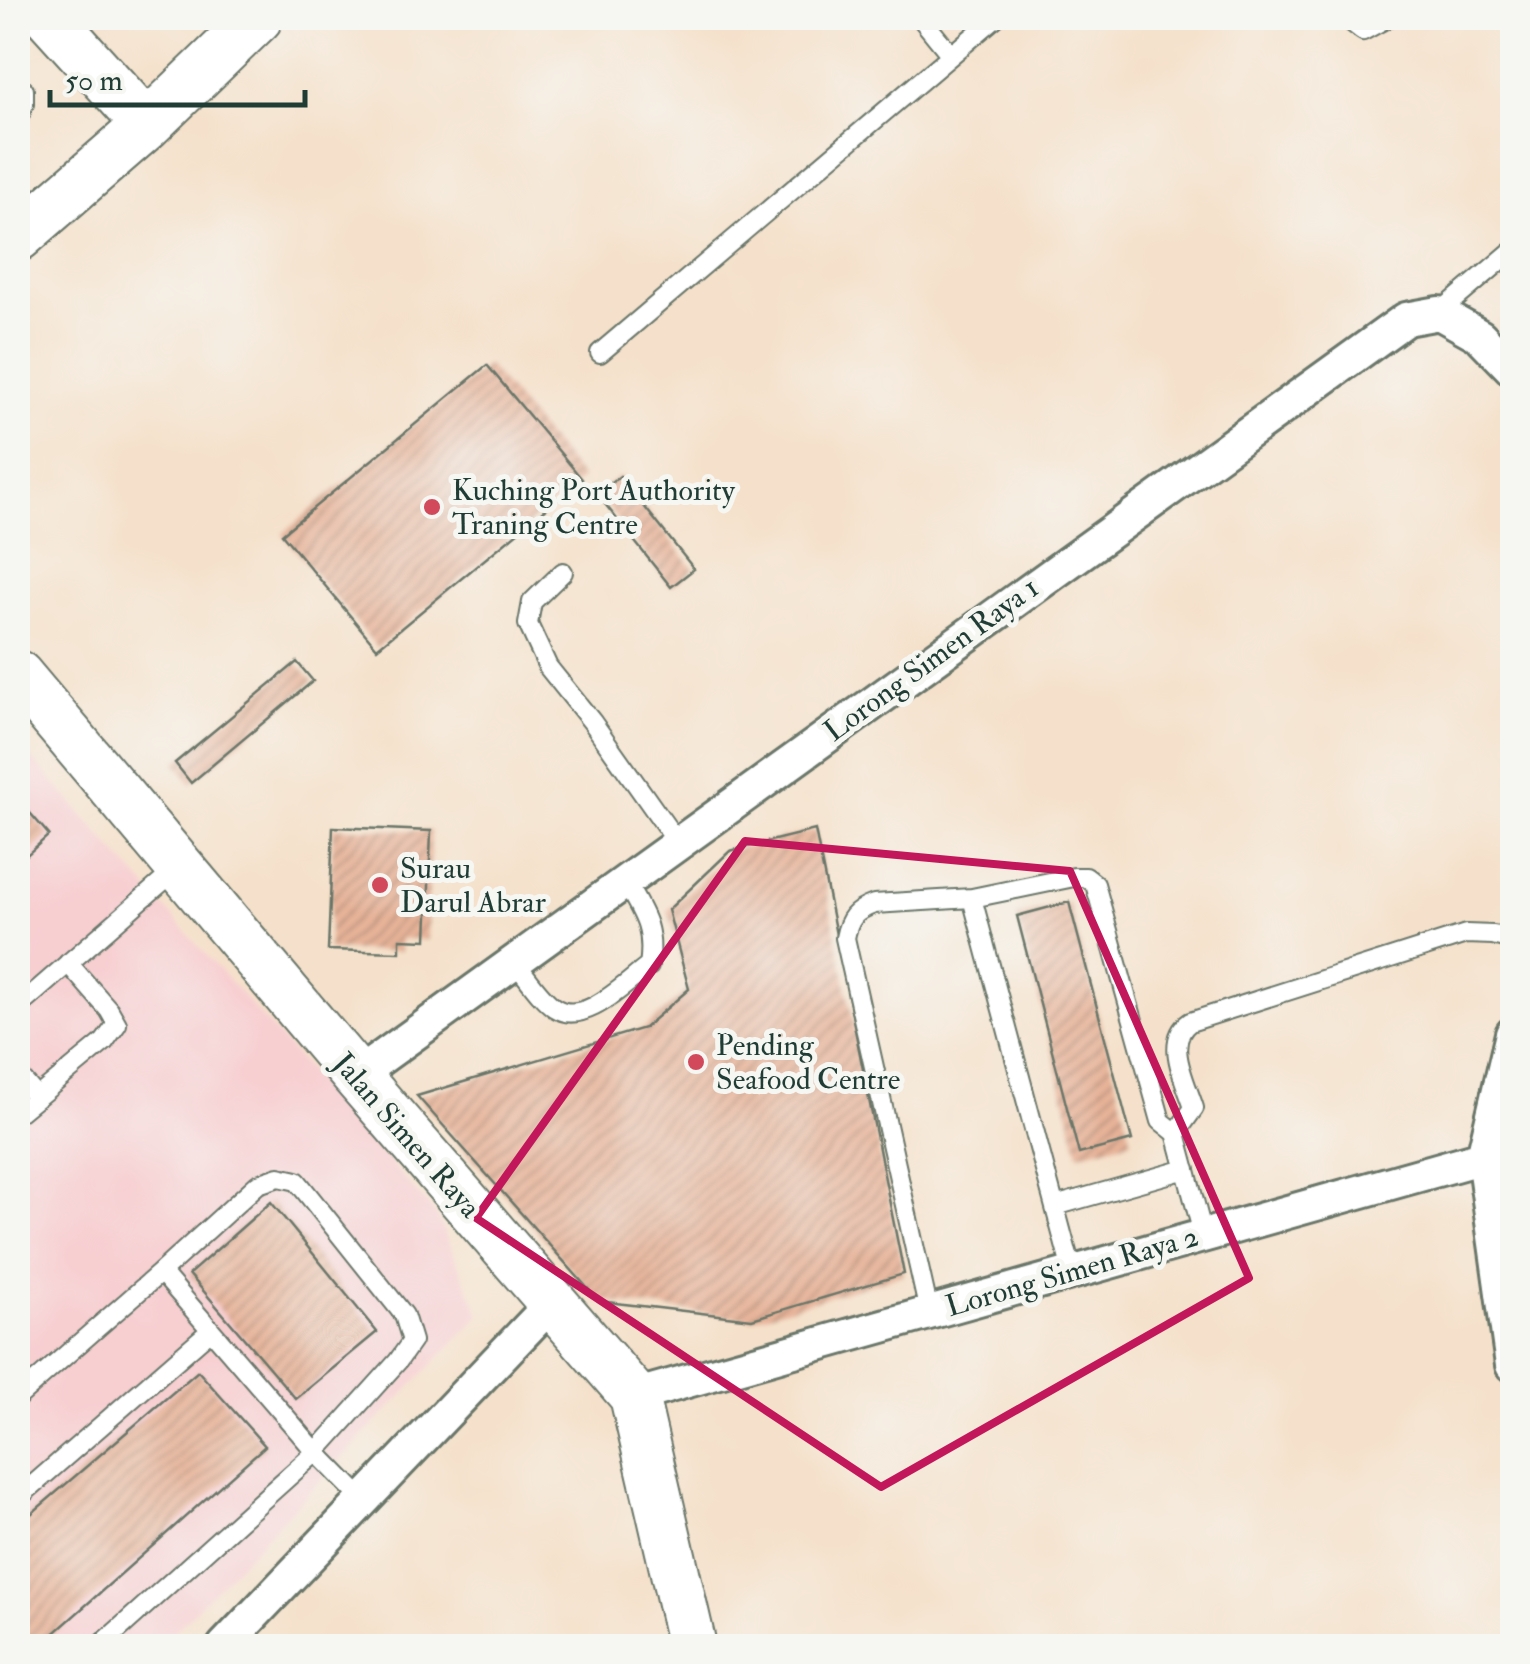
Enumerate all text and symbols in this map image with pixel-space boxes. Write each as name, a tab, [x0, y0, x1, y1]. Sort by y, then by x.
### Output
scale bar	[50, 45, 305, 107]
text: 50 m	[65, 62, 123, 99]
place label: Kuching Port Authority Traning Centre	[452, 472, 736, 543]
marker: Kuching Port Authority Traning Centre	[421, 496, 443, 518]
street label: Lorong Simen Raya 1	[817, 569, 1046, 750]
place label: Surau Darul Abrar	[400, 850, 546, 921]
marker: Surau Darul Abrar	[369, 874, 391, 896]
place label: Pending Seafood Centre	[716, 1027, 900, 1098]
street label: Jalan Simen Raya	[324, 1044, 489, 1226]
marker: Pending Seafood Centre	[685, 1051, 707, 1073]
street label: Lorong Simen Raya 2	[942, 1218, 1203, 1325]

